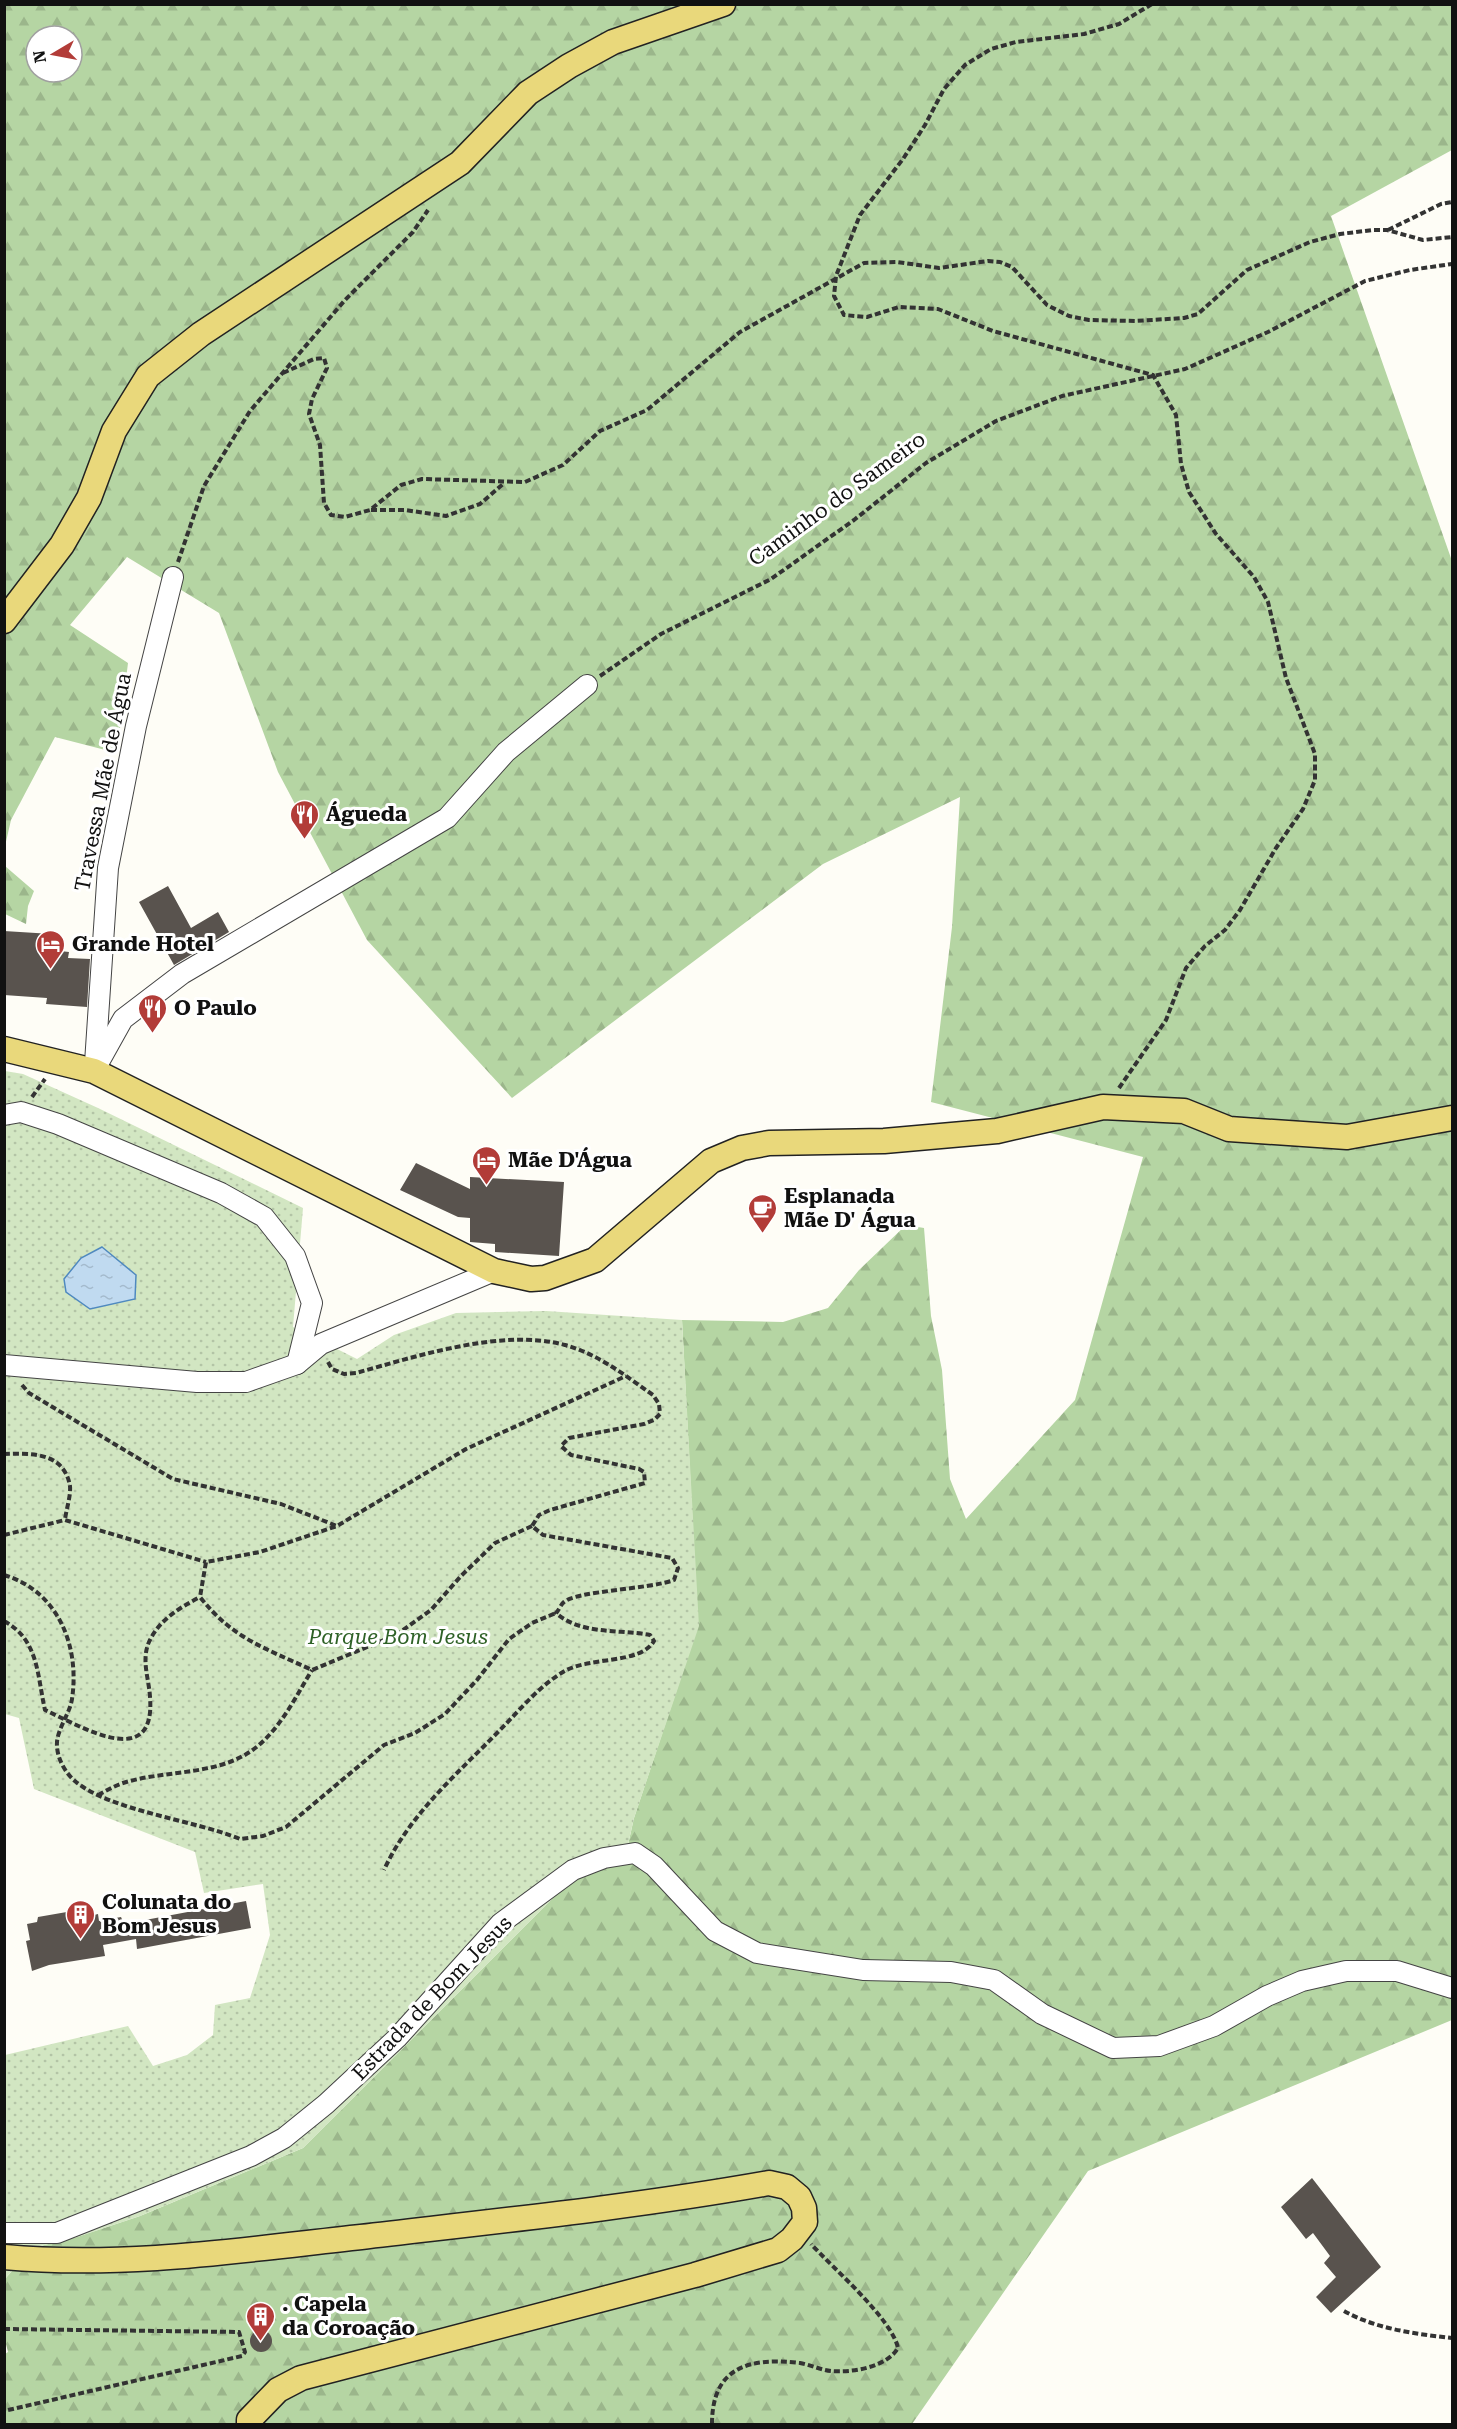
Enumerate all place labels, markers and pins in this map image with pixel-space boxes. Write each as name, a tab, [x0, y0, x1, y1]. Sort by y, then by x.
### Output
restaurant icon: Águeda	[289, 798, 321, 840]
place label: Águeda	[326, 801, 408, 826]
hotel icon: Grande Hotel	[35, 928, 67, 970]
place label: Grande Hotel	[72, 932, 214, 956]
restaurant icon: O Paulo	[137, 992, 169, 1034]
place label: O Paulo	[174, 996, 257, 1020]
hotel icon: Mãe D'Água	[471, 1144, 503, 1186]
place label: Mãe D'Água	[508, 1147, 632, 1172]
place label: Esplanada Mãe D' Água	[784, 1184, 916, 1232]
cafe icon: Esplanada Mãe D' Água	[747, 1192, 779, 1234]
place label: Colunata do Bom Jesus	[102, 1890, 231, 1938]
building icon: Colunata do Bom Jesus	[65, 1898, 97, 1940]
place label: . Capela da Coroação	[282, 2292, 415, 2340]
building icon: . Capela da Coroação	[245, 2300, 277, 2342]

